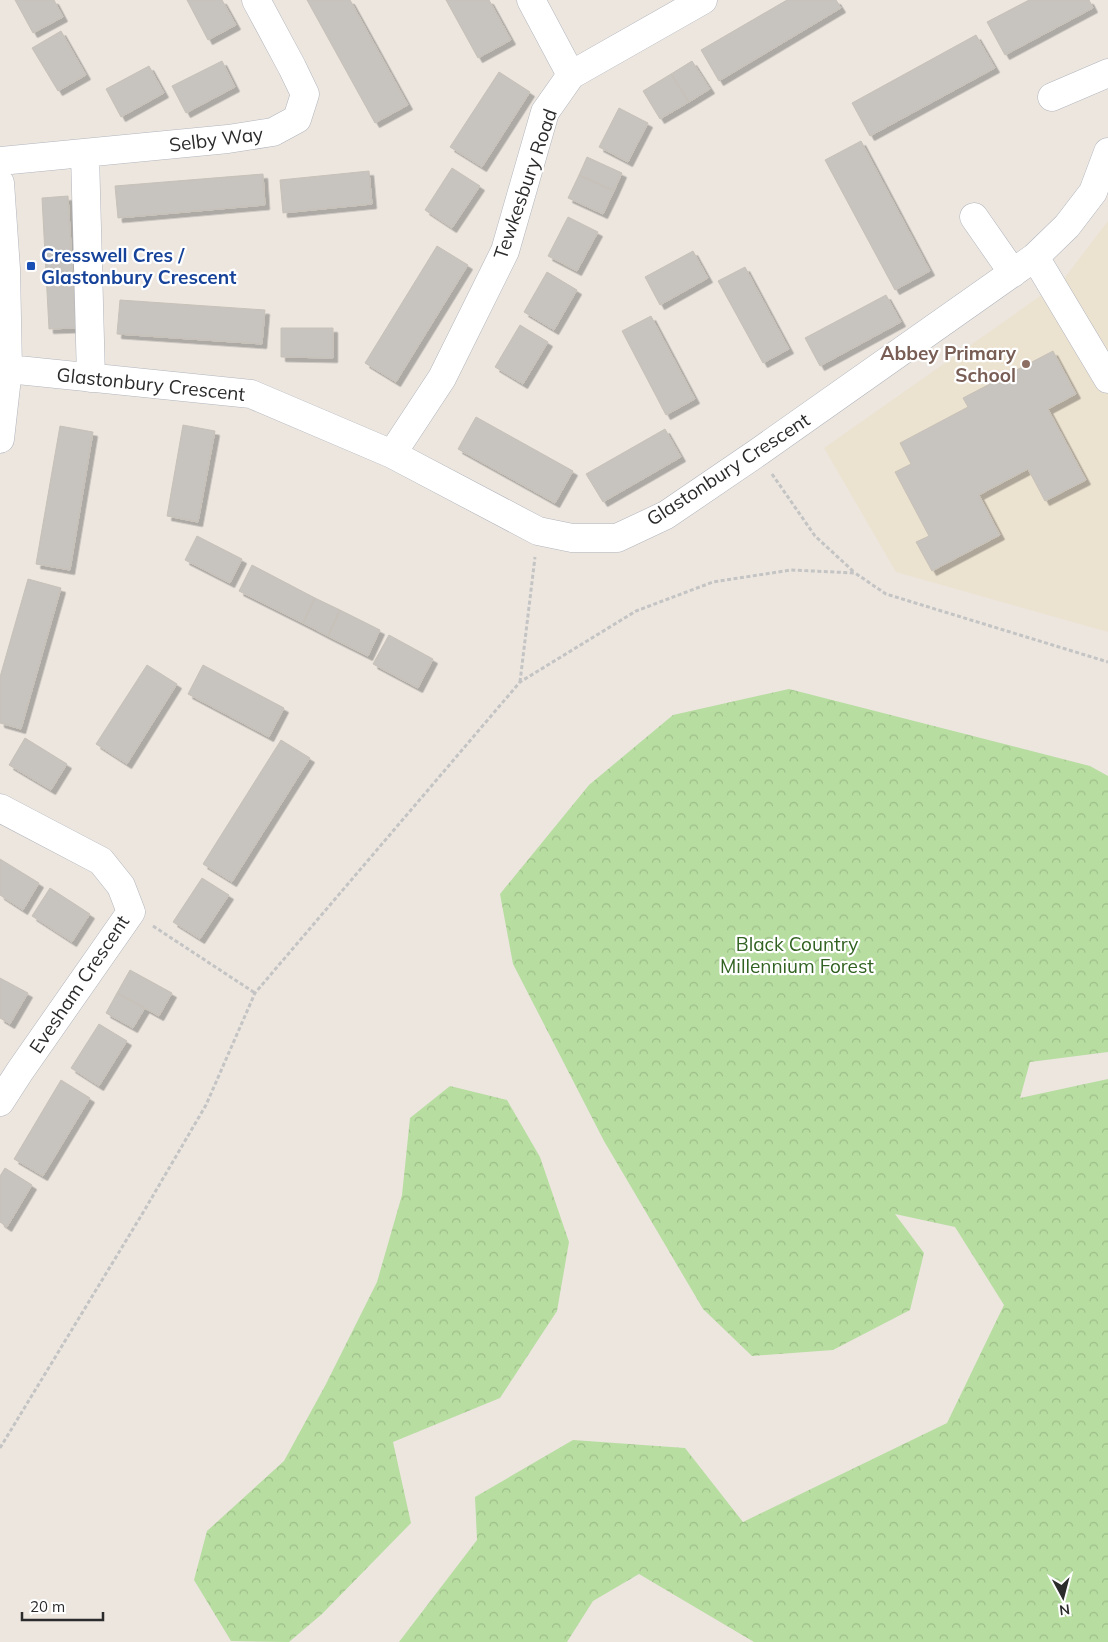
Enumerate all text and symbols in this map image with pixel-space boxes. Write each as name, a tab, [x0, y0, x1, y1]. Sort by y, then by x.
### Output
street label: Tewkesbury Road	[488, 106, 562, 262]
street label: Selby Way	[168, 121, 264, 157]
place label: Cresswell Cres / Glastonbury Crescent	[41, 243, 236, 289]
marker: Cresswell Cres / Glastonbury Crescent	[25, 260, 37, 272]
place label: Abbey Primary School	[880, 341, 1017, 387]
marker: Abbey Primary School	[1020, 358, 1032, 370]
street label: Glastonbury Crescent	[56, 362, 247, 406]
street label: Glastonbury Crescent	[642, 407, 814, 531]
street label: Evesham Crescent	[24, 910, 134, 1058]
park label: Black Country Millennium Forest	[720, 932, 874, 978]
north arrow	[1038, 1572, 1088, 1622]
scale bar	[22, 1590, 104, 1622]
text: 20 m	[30, 1597, 65, 1616]
text: N	[1058, 1600, 1071, 1619]

